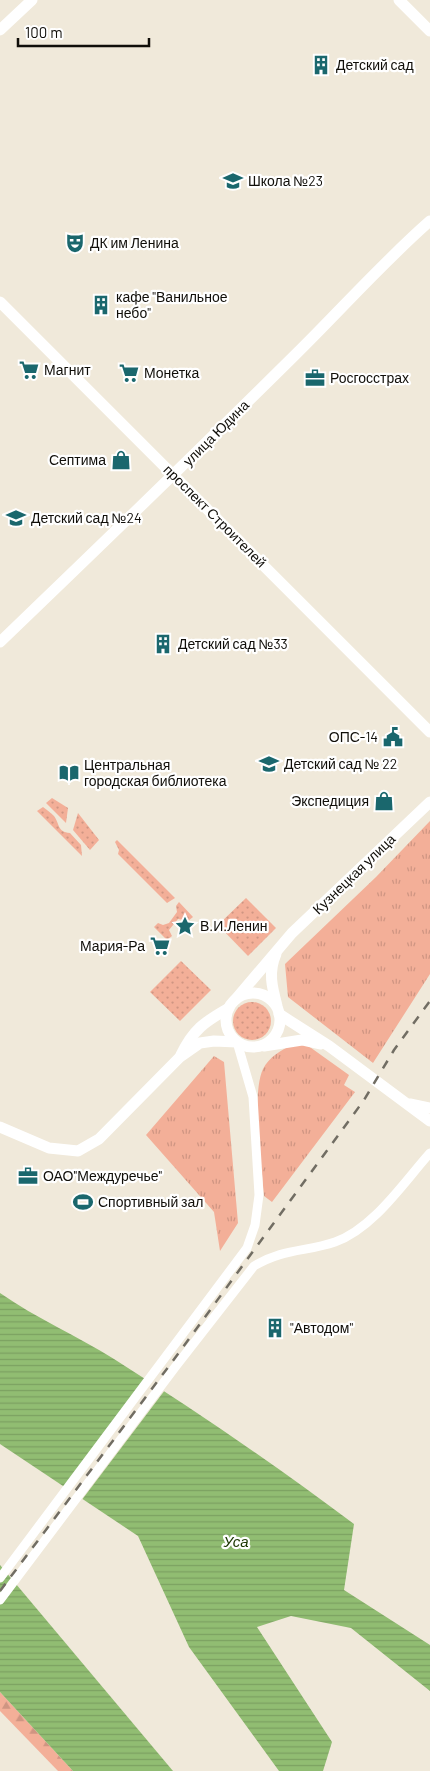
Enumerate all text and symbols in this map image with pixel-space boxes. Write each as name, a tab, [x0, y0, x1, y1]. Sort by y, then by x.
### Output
scale bar	[18, 15, 149, 47]
text: 100 m	[25, 23, 63, 41]
building icon: Детский сад	[310, 54, 332, 76]
place label: Детский сад	[336, 56, 414, 73]
school or university icon: Школа №23	[222, 170, 244, 192]
place label: Школа №23	[248, 172, 323, 189]
theatre icon: ДК им Ленина	[64, 232, 86, 254]
place label: ДК им Ленина	[90, 234, 179, 251]
place label: кафе "Ванильное небо"	[116, 288, 228, 321]
building icon: кафе "Ванильное небо"	[90, 294, 112, 316]
supermarket icon: Магнит	[18, 359, 40, 381]
place label: Магнит	[44, 361, 91, 378]
supermarket icon: Монетка	[118, 362, 140, 384]
place label: Монетка	[144, 364, 200, 381]
office icon: Росгосстрах	[304, 367, 326, 389]
place label: Росгосстрах	[330, 369, 409, 386]
street label: улица Юдина	[179, 396, 252, 469]
shop icon: Септима	[110, 449, 132, 471]
place label: Септима	[49, 451, 106, 468]
street label: проспект Строителей	[160, 461, 270, 571]
school or university icon: Детский сад №24	[5, 507, 27, 529]
place label: Детский сад №24	[31, 509, 142, 526]
building icon: Детский сад №33	[152, 633, 174, 655]
place label: Детский сад №33	[178, 635, 288, 652]
public building icon: ОПС-14	[382, 726, 404, 748]
place label: ОПС-14	[329, 728, 378, 745]
school or university icon: Детский сад № 22	[258, 753, 280, 775]
place label: Детский сад № 22	[284, 755, 397, 772]
place label: Центральная городская библиотека	[84, 756, 227, 789]
library icon: Центральная городская библиотека	[58, 762, 80, 784]
shop icon: Экспедиция	[373, 790, 395, 812]
place label: Экспедиция	[291, 792, 369, 809]
street label: Кузнецкая улица	[309, 830, 399, 917]
place icon: В.И.Ленин	[174, 915, 196, 937]
place label: В.И.Ленин	[200, 917, 267, 934]
supermarket icon: Мария-Ра	[149, 935, 171, 957]
place label: Мария-Ра	[80, 937, 145, 954]
office icon: ОАО''Междуречье''	[17, 1165, 39, 1187]
place label: ОАО''Междуречье''	[43, 1167, 162, 1184]
sports icon: Спортивный зал	[72, 1191, 94, 1213]
place label: Спортивный зал	[98, 1193, 203, 1210]
building icon: "Автодом"	[264, 1317, 286, 1339]
place label: "Автодом"	[290, 1319, 353, 1336]
water label: Уса	[222, 1532, 249, 1550]

